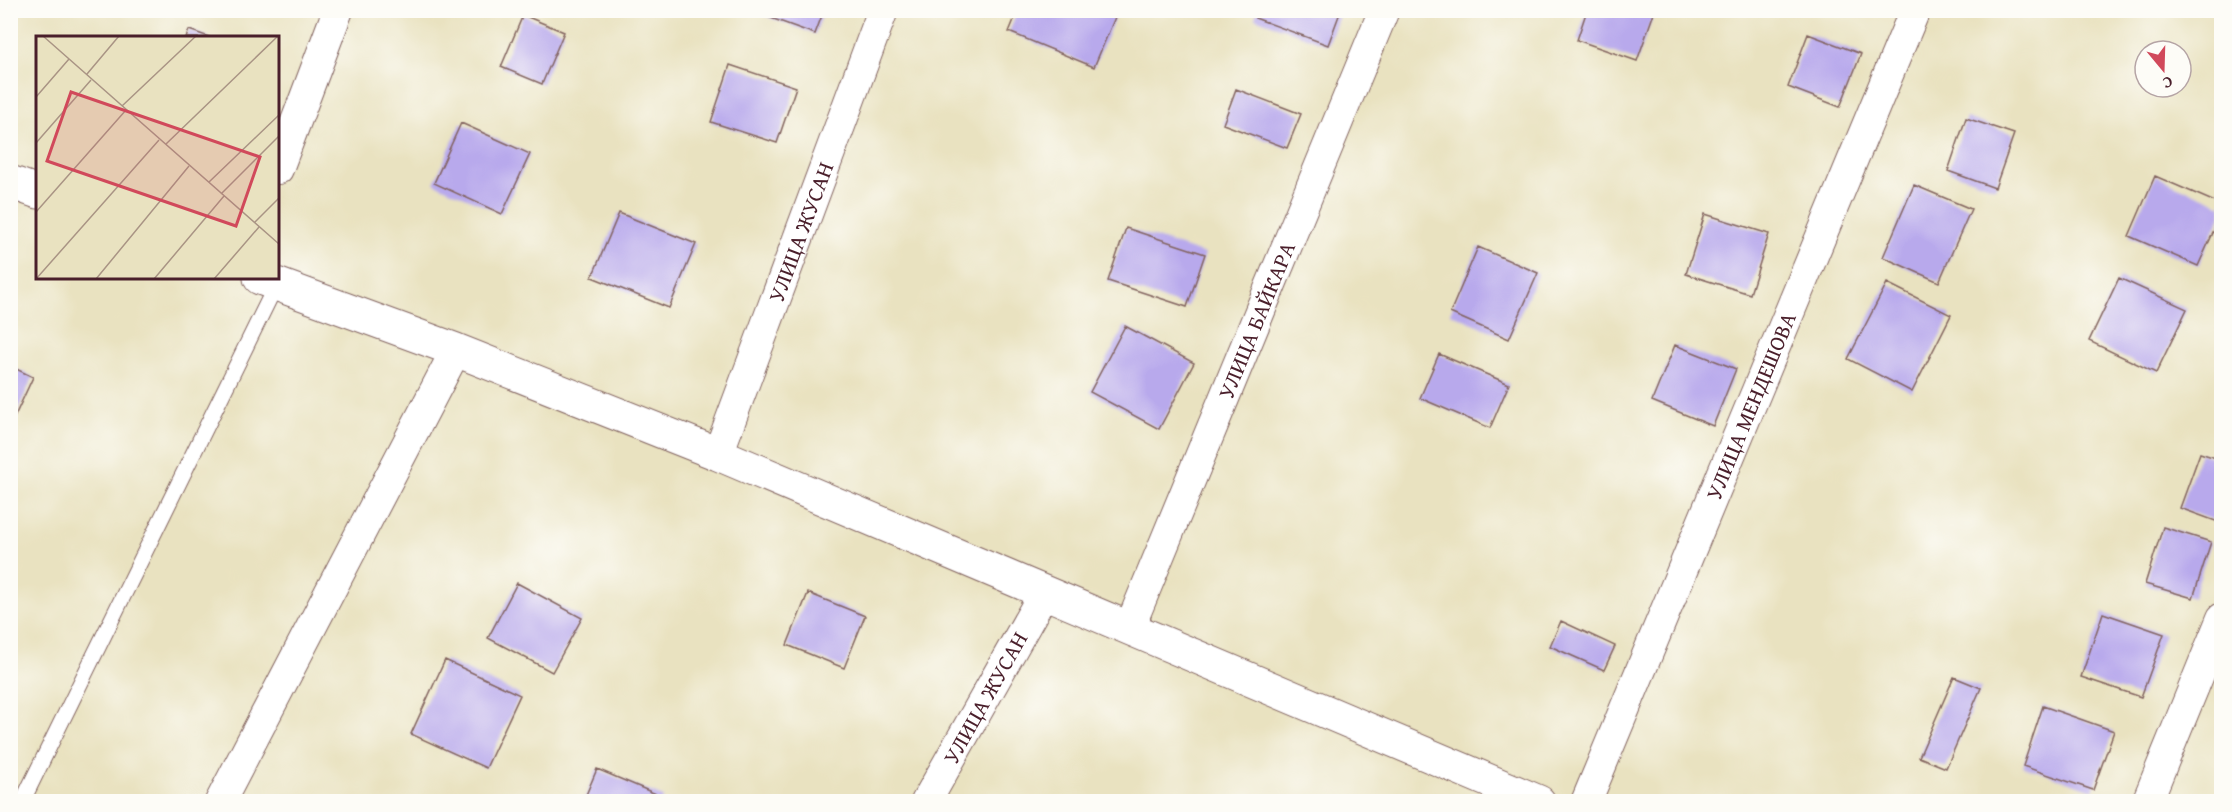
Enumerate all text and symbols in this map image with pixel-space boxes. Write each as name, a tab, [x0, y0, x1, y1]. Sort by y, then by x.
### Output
inset map	[36, 36, 279, 279]
north arrow	[2133, 39, 2193, 99]
text: С	[2160, 70, 2176, 96]
street label: УЛИЦА ЖУСАН	[760, 157, 841, 307]
street label: УЛИЦА БАЙКАРА	[1210, 236, 1303, 404]
street label: УЛИЦА МЕНДЕШОВА	[1697, 307, 1804, 505]
street label: УЛИЦА ЖУСАН	[935, 625, 1035, 770]

